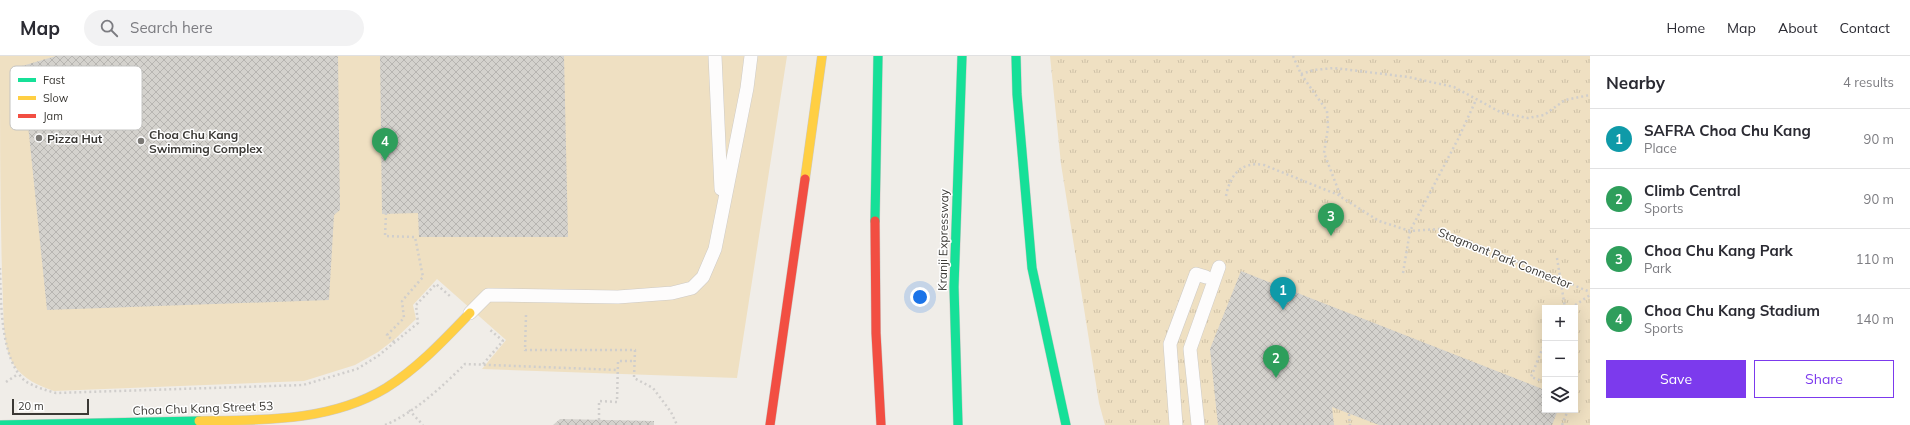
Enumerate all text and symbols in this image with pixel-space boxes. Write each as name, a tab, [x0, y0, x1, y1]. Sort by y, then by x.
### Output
search box	[84, 10, 364, 46]
text: Map	[20, 16, 60, 40]
icon: search	[98, 17, 120, 39]
text: Search here	[130, 18, 213, 37]
text: Home	[1666, 19, 1705, 37]
text: Map	[1727, 19, 1756, 37]
text: About	[1778, 19, 1818, 37]
text: Contact	[1840, 19, 1890, 37]
legend	[10, 66, 142, 130]
text: Nearby	[1606, 72, 1665, 93]
text: Fast	[43, 73, 65, 87]
text: 4 results	[1843, 74, 1894, 90]
text: Slow	[43, 91, 69, 105]
text: Jam	[43, 109, 63, 123]
text: SAFRA Choa Chu Kang	[1644, 121, 1811, 140]
place label: Choa Chu Kang Swimming Complex	[149, 127, 263, 156]
pin: 4	[372, 128, 398, 161]
place label: Pizza Hut	[47, 131, 103, 146]
text: 1	[1615, 131, 1623, 147]
text: 90 m	[1864, 131, 1894, 147]
marker: Pizza Hut	[34, 133, 44, 143]
marker: Choa Chu Kang Swimming Complex	[136, 136, 146, 146]
text: Place	[1644, 140, 1677, 156]
text: Climb Central	[1644, 181, 1741, 200]
street label: Kranji Expressway	[935, 188, 951, 291]
text: 2	[1615, 191, 1623, 207]
text: 90 m	[1864, 191, 1894, 207]
text: Sports	[1644, 200, 1683, 216]
pin: 3	[1318, 203, 1344, 236]
street label: Stagmont Park Connector	[1436, 224, 1575, 292]
text: Choa Chu Kang Park	[1644, 241, 1793, 260]
text: 3	[1615, 251, 1623, 267]
text: 110 m	[1856, 251, 1894, 267]
text: Park	[1644, 260, 1671, 276]
pin: 1	[1270, 277, 1296, 310]
your location	[910, 287, 930, 307]
text: Choa Chu Kang Stadium	[1644, 301, 1820, 320]
map controls	[1542, 305, 1578, 413]
button: +	[1542, 305, 1578, 341]
text: 4	[1615, 311, 1623, 327]
text: 140 m	[1856, 311, 1894, 327]
text: Sports	[1644, 320, 1683, 336]
button: −	[1542, 341, 1578, 377]
pin: 2	[1263, 345, 1289, 378]
button: Save	[1606, 360, 1746, 398]
button: Share	[1754, 360, 1894, 398]
button: layers	[1542, 377, 1578, 413]
scale bar	[12, 397, 89, 416]
street label: Choa Chu Kang Street 53	[132, 398, 274, 418]
text: 20 m	[18, 399, 44, 413]

